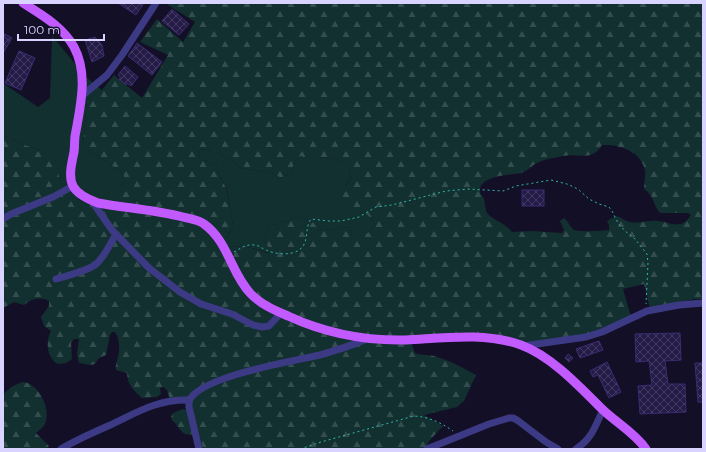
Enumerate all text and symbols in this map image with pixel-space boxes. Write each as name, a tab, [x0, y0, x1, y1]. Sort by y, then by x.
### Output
scale bar	[18, 16, 104, 42]
text: 100 m	[24, 22, 60, 37]

